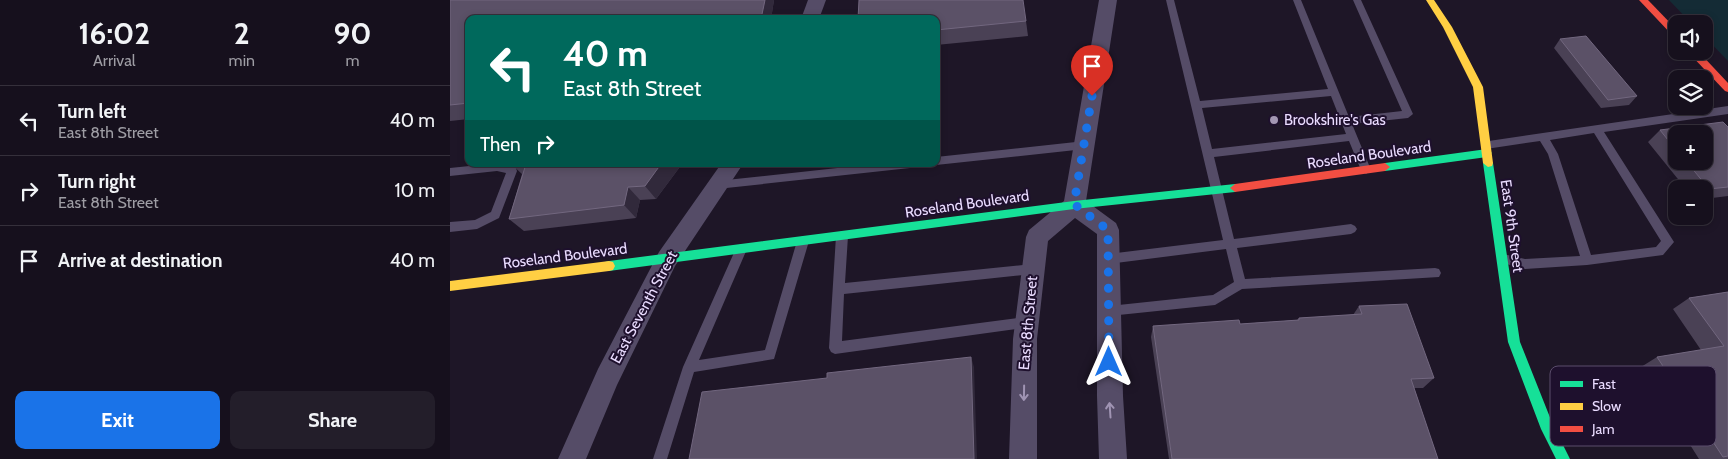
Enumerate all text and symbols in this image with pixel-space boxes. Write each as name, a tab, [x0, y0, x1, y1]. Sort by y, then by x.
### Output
text: 16:02	[78, 15, 150, 52]
text: 2	[234, 15, 250, 52]
text: 90	[333, 15, 372, 52]
map controls	[1668, 15, 1713, 225]
button: sound	[1668, 15, 1713, 60]
text: 40 m	[563, 32, 648, 75]
icon: left	[480, 35, 545, 100]
pin	[1071, 45, 1113, 96]
text: Arrival	[93, 51, 136, 70]
text: min	[229, 51, 255, 70]
text: m	[345, 51, 360, 70]
icon: arrive	[1078, 52, 1106, 80]
button: layers	[1668, 70, 1713, 115]
text: East 8th Street	[563, 75, 701, 102]
text: Turn left	[58, 100, 126, 123]
icon: left	[15, 107, 43, 135]
text: 40 m	[390, 109, 435, 132]
place label: Brookshire's Gas	[1284, 111, 1386, 129]
marker: Brookshire's Gas	[1268, 114, 1280, 126]
text: East 8th Street	[58, 123, 159, 142]
button: +	[1668, 125, 1713, 170]
icon: right	[531, 130, 559, 158]
text: Then	[480, 133, 521, 156]
street label: Roseland Boulevard	[1306, 137, 1432, 173]
text: Turn right	[58, 170, 136, 193]
icon: right	[15, 177, 43, 205]
street label: East 9th Street	[1497, 178, 1527, 274]
text: 10 m	[395, 179, 435, 202]
button: −	[1668, 180, 1713, 225]
street label: Roseland Boulevard	[904, 186, 1030, 222]
text: East 8th Street	[58, 193, 159, 212]
street label: Roseland Boulevard	[502, 239, 628, 273]
icon: arrive	[15, 247, 43, 275]
street label: East Seventh Street	[607, 248, 681, 366]
text: Arrive at destination	[58, 249, 222, 272]
text: 40 m	[390, 249, 435, 272]
street label: East 8th Street	[1015, 275, 1041, 371]
position arrow	[1082, 335, 1134, 387]
legend	[1550, 366, 1716, 446]
text: Fast	[1592, 375, 1616, 393]
one-way arrow	[1019, 384, 1029, 401]
button: Exit	[15, 391, 220, 449]
button: Share	[230, 391, 435, 449]
text: Slow	[1592, 397, 1621, 415]
one-way arrow	[1106, 403, 1115, 419]
text: Jam	[1591, 420, 1614, 438]

